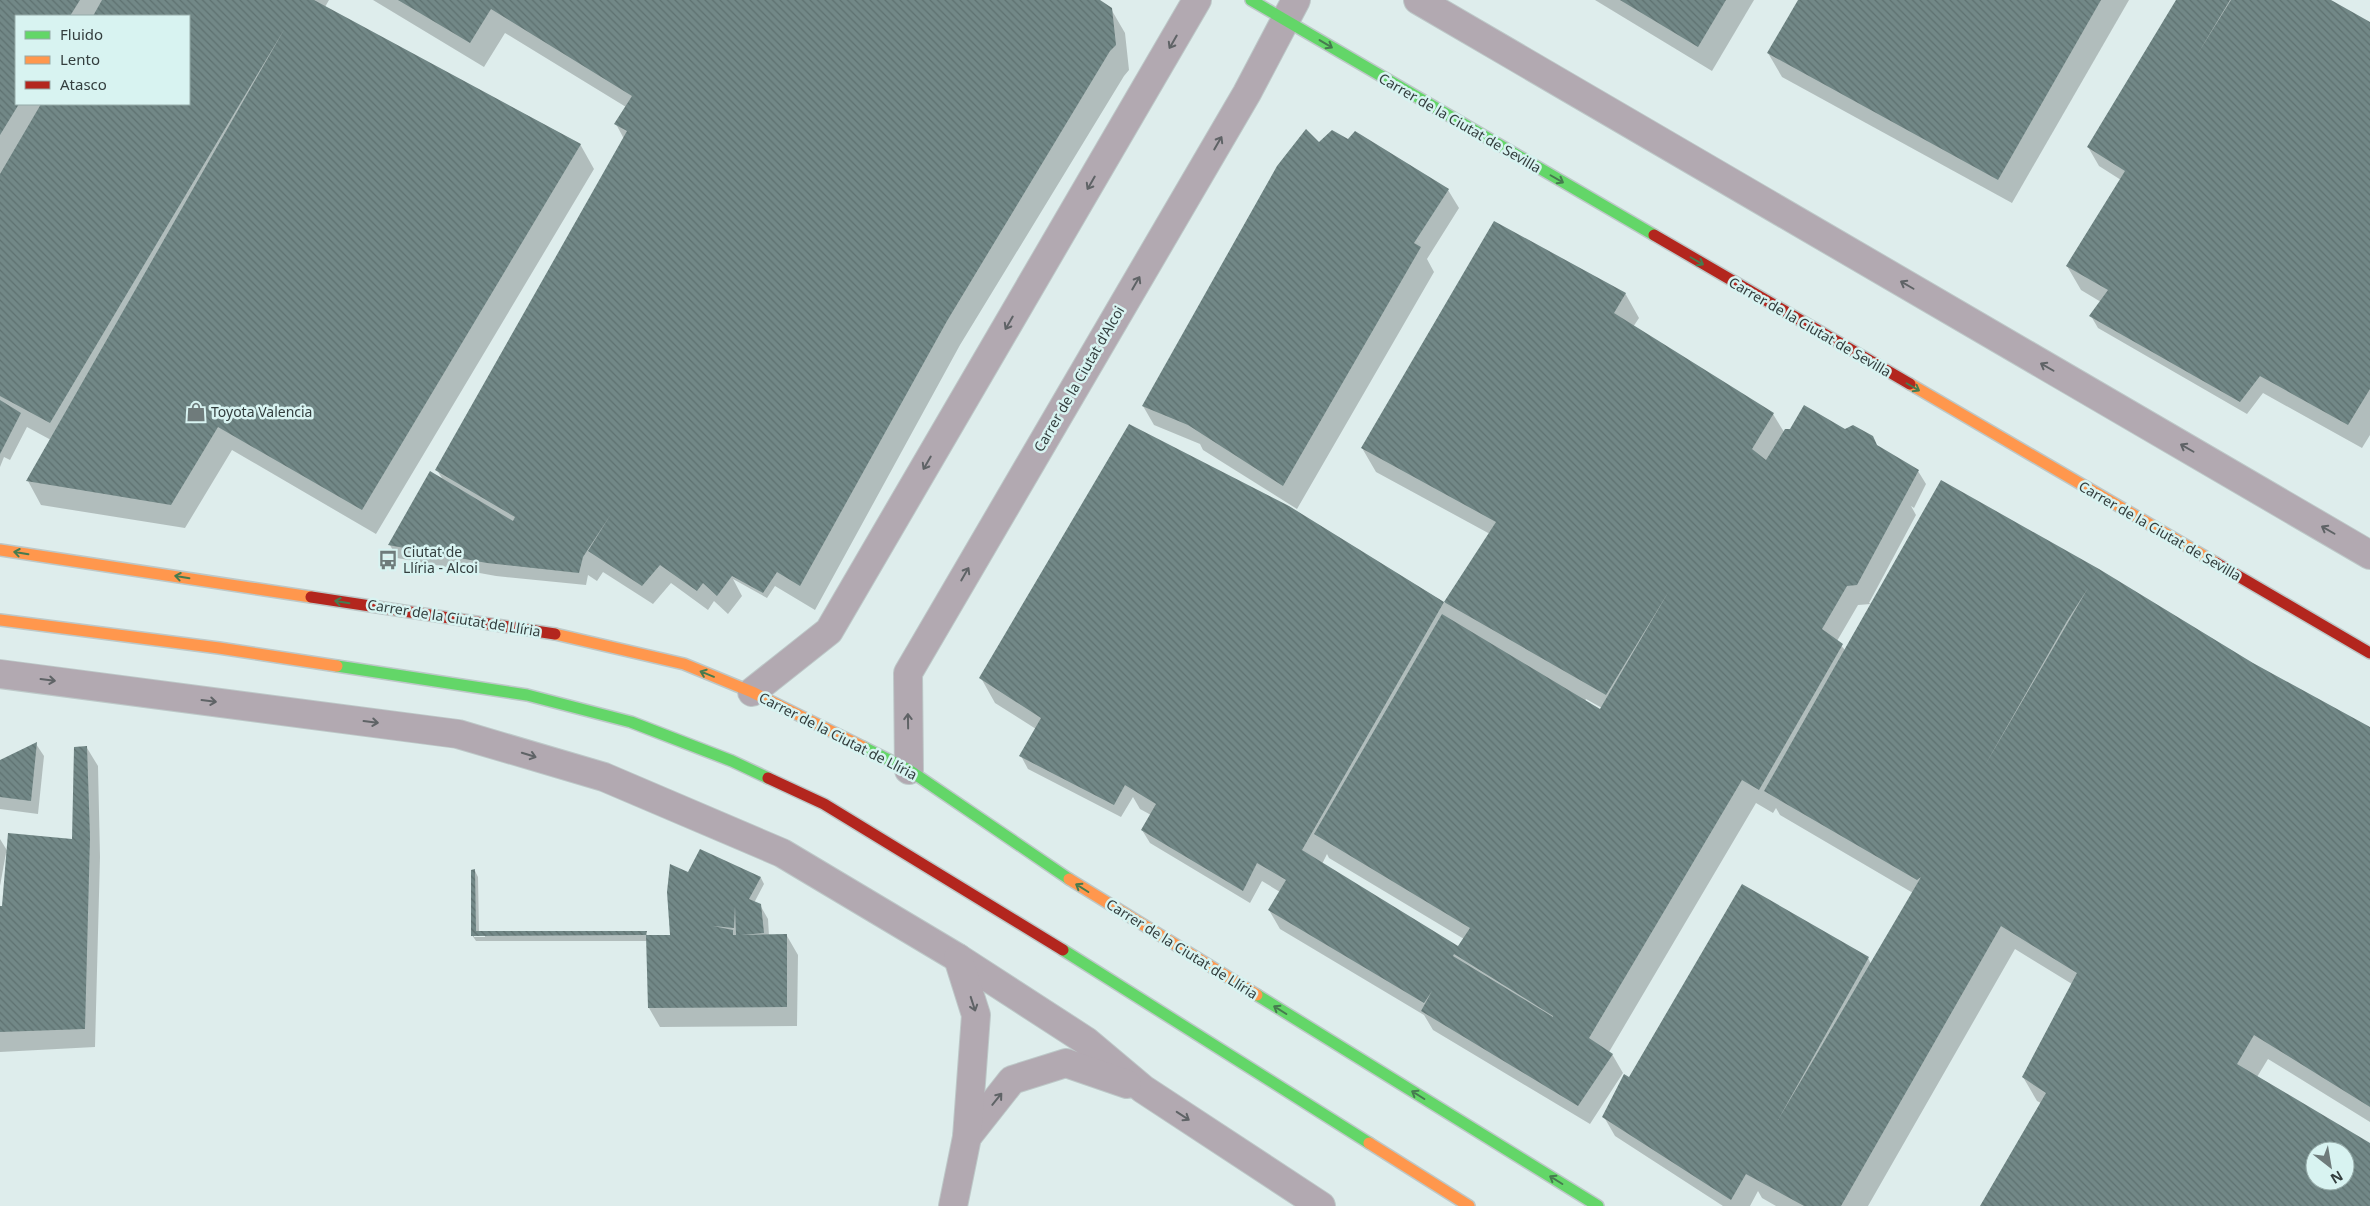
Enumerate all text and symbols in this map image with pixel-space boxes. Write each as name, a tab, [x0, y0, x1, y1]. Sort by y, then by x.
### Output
legend	[15, 15, 190, 105]
text: Fluido	[60, 24, 103, 44]
one-way arrow	[1168, 35, 1178, 50]
one-way arrow	[1319, 40, 1333, 50]
text: Lento	[60, 49, 100, 69]
street label: Carrer de la Ciutat de Sevilla	[1376, 68, 1545, 177]
text: Atasco	[60, 74, 107, 94]
one-way arrow	[1213, 136, 1223, 150]
one-way arrow	[1086, 175, 1096, 189]
one-way arrow	[1549, 175, 1563, 185]
one-way arrow	[1690, 257, 1704, 267]
street label: Carrer de la Ciutat de Sevilla	[1726, 272, 1895, 381]
one-way arrow	[1131, 276, 1141, 290]
one-way arrow	[1900, 279, 1914, 289]
street label: Carrer de la Ciutat d'Alcoi	[1029, 302, 1128, 455]
one-way arrow	[1004, 315, 1014, 329]
one-way arrow	[2041, 361, 2055, 371]
one-way arrow	[1906, 382, 1921, 392]
shop icon: Toyota Valencia	[185, 401, 207, 423]
place label: Toyota Valencia	[211, 402, 312, 421]
one-way arrow	[2181, 443, 2195, 453]
one-way arrow	[922, 456, 932, 470]
street label: Carrer de la Ciutat de Sevilla	[2076, 476, 2245, 585]
one-way arrow	[2321, 525, 2335, 535]
place label: Ciutat de Llíria - Alcoi	[403, 542, 478, 577]
one-way arrow	[13, 548, 29, 558]
bus stop icon: Ciutat de Llíria - Alcoi	[377, 549, 399, 571]
one-way arrow	[961, 568, 971, 582]
one-way arrow	[174, 572, 190, 582]
street label: Carrer de la Ciutat de Llíria	[366, 594, 542, 641]
one-way arrow	[335, 596, 351, 606]
one-way arrow	[700, 668, 715, 678]
one-way arrow	[40, 675, 56, 685]
street label: Carrer de la Ciutat de Llíria	[756, 687, 921, 784]
one-way arrow	[201, 696, 217, 706]
one-way arrow	[903, 713, 913, 730]
one-way arrow	[362, 717, 378, 727]
one-way arrow	[521, 750, 537, 760]
one-way arrow	[1075, 882, 1089, 893]
street label: Carrer de la Ciutat de Llíria	[1103, 894, 1262, 1003]
one-way arrow	[968, 996, 978, 1012]
one-way arrow	[1273, 1004, 1287, 1014]
one-way arrow	[1411, 1090, 1425, 1101]
one-way arrow	[992, 1093, 1003, 1106]
one-way arrow	[1176, 1111, 1190, 1121]
north arrow	[2305, 1141, 2355, 1191]
text: N	[2327, 1166, 2347, 1189]
one-way arrow	[1550, 1175, 1564, 1185]

